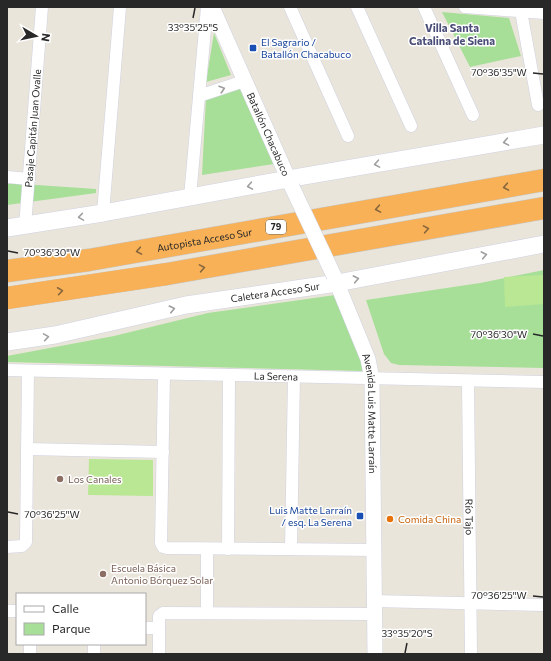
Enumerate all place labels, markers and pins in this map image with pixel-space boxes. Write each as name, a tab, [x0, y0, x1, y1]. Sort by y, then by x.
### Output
place label: El Sagrario / Batallón Chacabuco	[261, 36, 351, 60]
marker: El Sagrario / Batallón Chacabuco	[248, 43, 258, 53]
place label: Los Canales	[68, 473, 122, 485]
marker: Los Canales	[55, 474, 65, 484]
place label: Luis Matte Larraín / esq. La Serena	[269, 504, 352, 528]
marker: Luis Matte Larraín / esq. La Serena	[355, 511, 365, 521]
place label: Comida China	[398, 513, 461, 525]
marker: Comida China	[385, 514, 395, 524]
place label: Escuela Básica Antonio Bórquez Solar	[111, 562, 213, 586]
marker: Escuela Básica Antonio Bórquez Solar	[98, 569, 108, 579]

